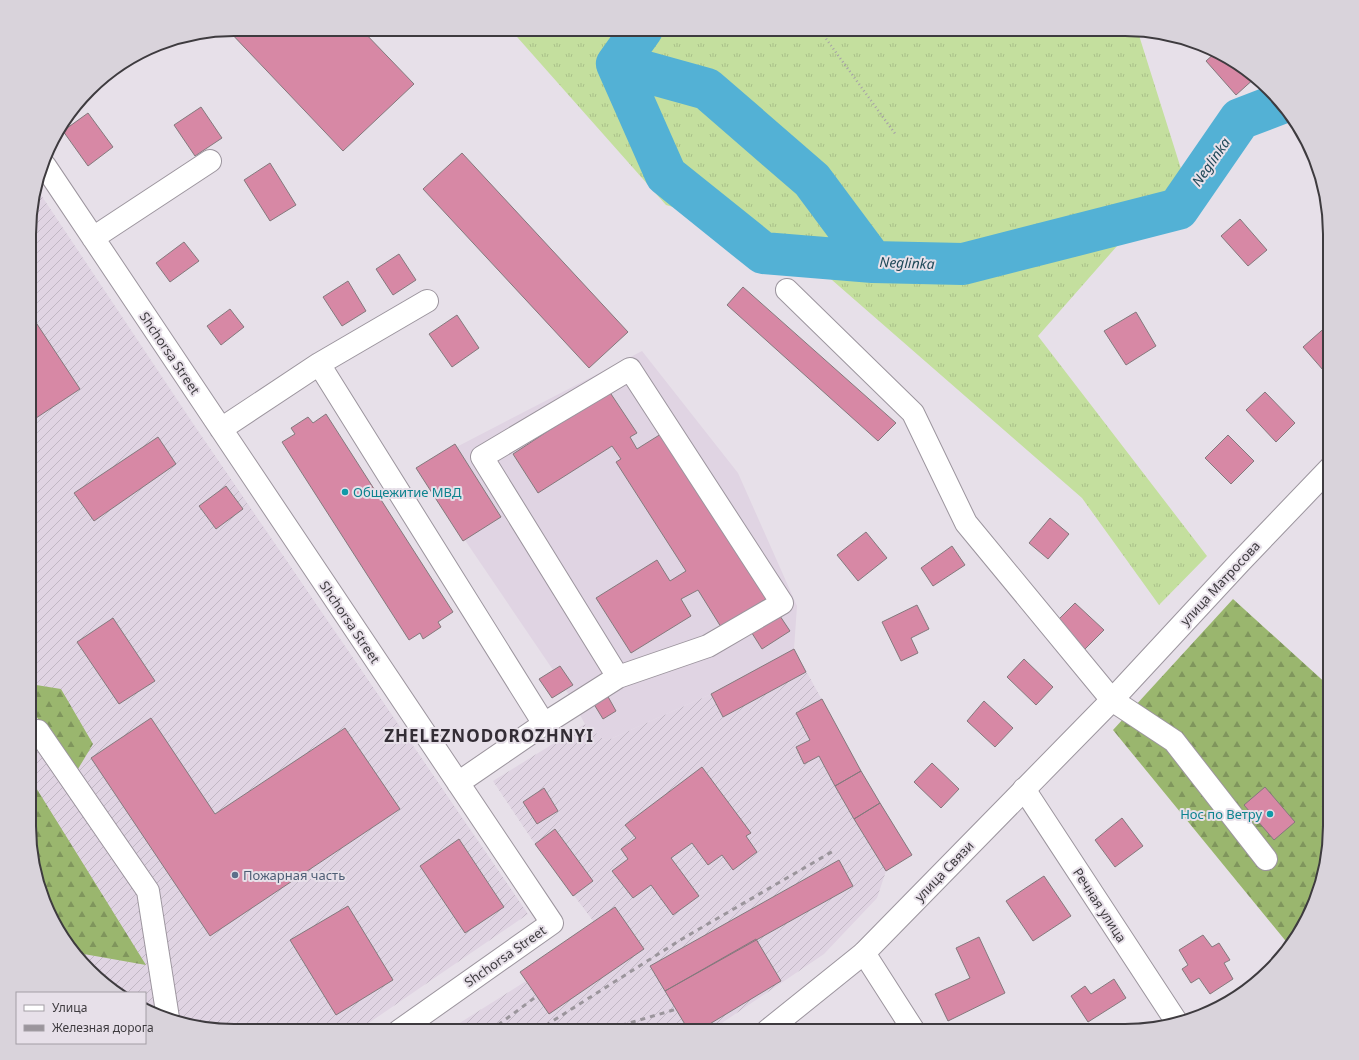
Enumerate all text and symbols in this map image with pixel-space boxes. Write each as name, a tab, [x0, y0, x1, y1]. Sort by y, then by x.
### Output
water label: Neglinka	[1187, 134, 1234, 190]
water label: Neglinka	[879, 252, 935, 273]
street label: Shchorsa Street	[136, 308, 204, 398]
place label: Общежитие МВД	[353, 483, 462, 501]
marker: Общежитие МВД	[340, 487, 350, 497]
street label: улица Матросова	[1176, 537, 1264, 629]
street label: Shchorsa Street	[316, 577, 384, 667]
district label: ZHELEZNODOROZHNYI	[384, 724, 594, 747]
place label: Нос по Ветру	[1180, 805, 1262, 823]
marker: Нос по Ветру	[1265, 809, 1275, 819]
street label: улица Связи	[910, 837, 978, 905]
street label: Речная улица	[1069, 864, 1131, 946]
place label: Пожарная часть	[243, 866, 345, 884]
marker: Пожарная часть	[230, 870, 240, 880]
street label: Shchorsa Street	[461, 921, 550, 991]
legend	[16, 992, 146, 1044]
text: Улица	[52, 999, 87, 1016]
text: Железная дорога	[52, 1019, 154, 1036]

